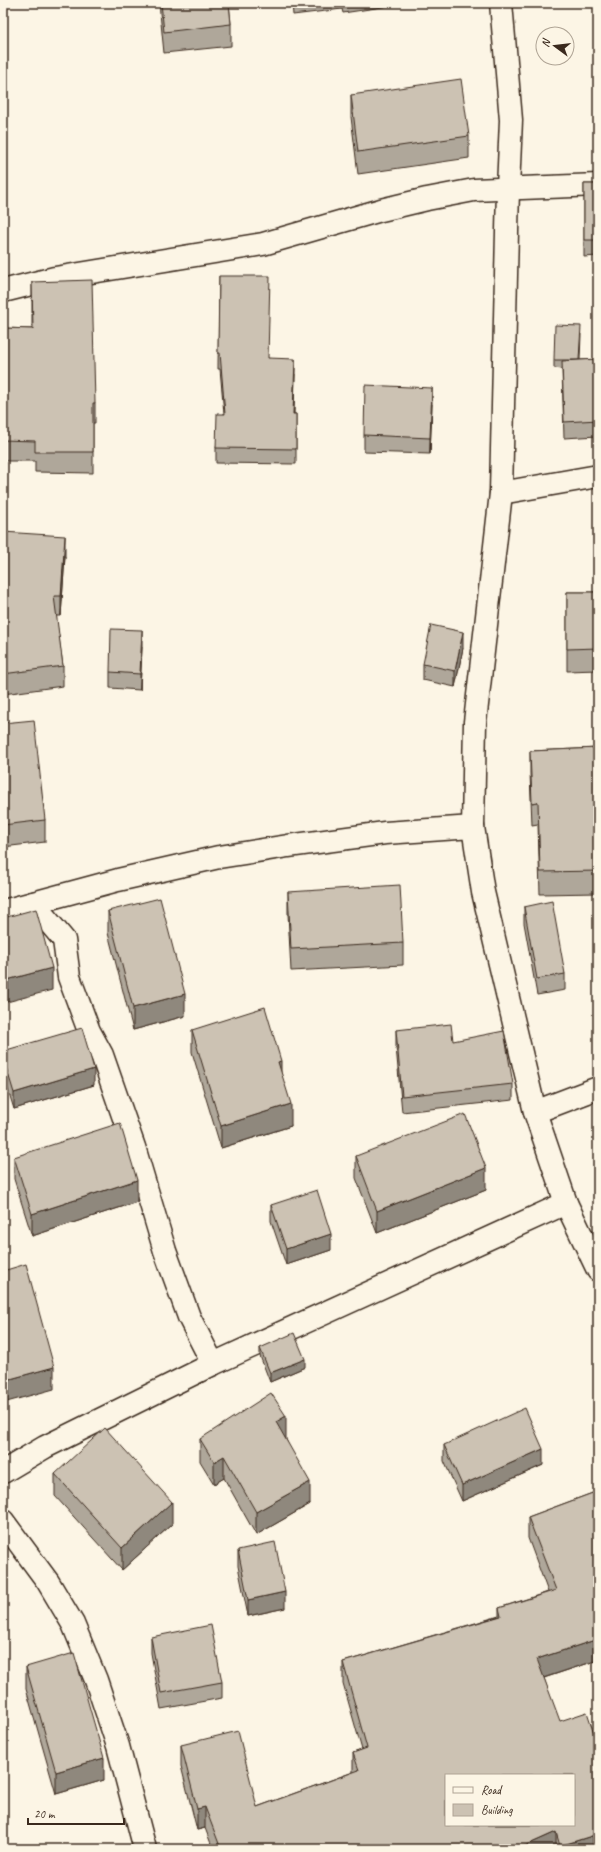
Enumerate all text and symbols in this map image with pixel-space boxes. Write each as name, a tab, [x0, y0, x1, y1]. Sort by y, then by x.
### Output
north arrow	[535, 26, 575, 66]
text: N	[538, 36, 554, 49]
legend	[445, 1774, 575, 1826]
text: Road	[481, 1782, 503, 1798]
scale bar	[28, 1800, 124, 1826]
text: Building	[481, 1802, 513, 1818]
text: 20 m	[34, 1806, 56, 1822]

